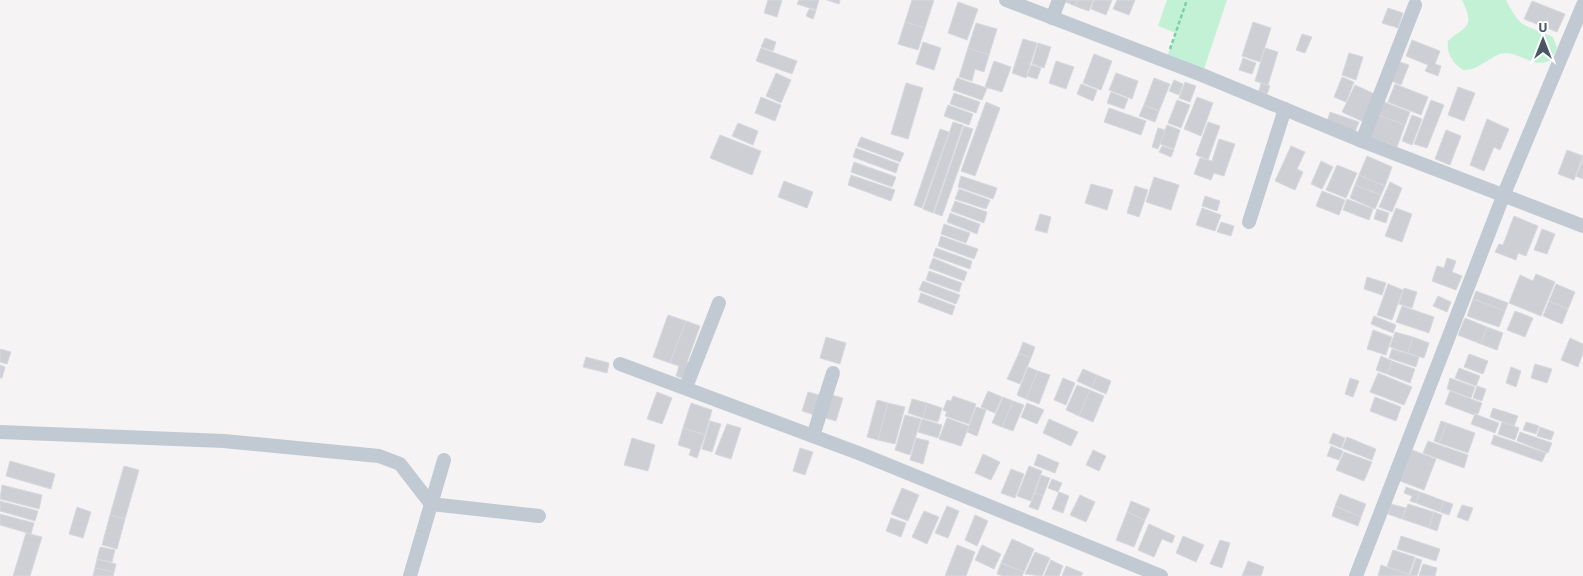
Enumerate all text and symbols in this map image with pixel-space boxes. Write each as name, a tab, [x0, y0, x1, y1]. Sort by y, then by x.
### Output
north arrow	[1518, 15, 1568, 65]
text: U	[1539, 18, 1548, 35]

